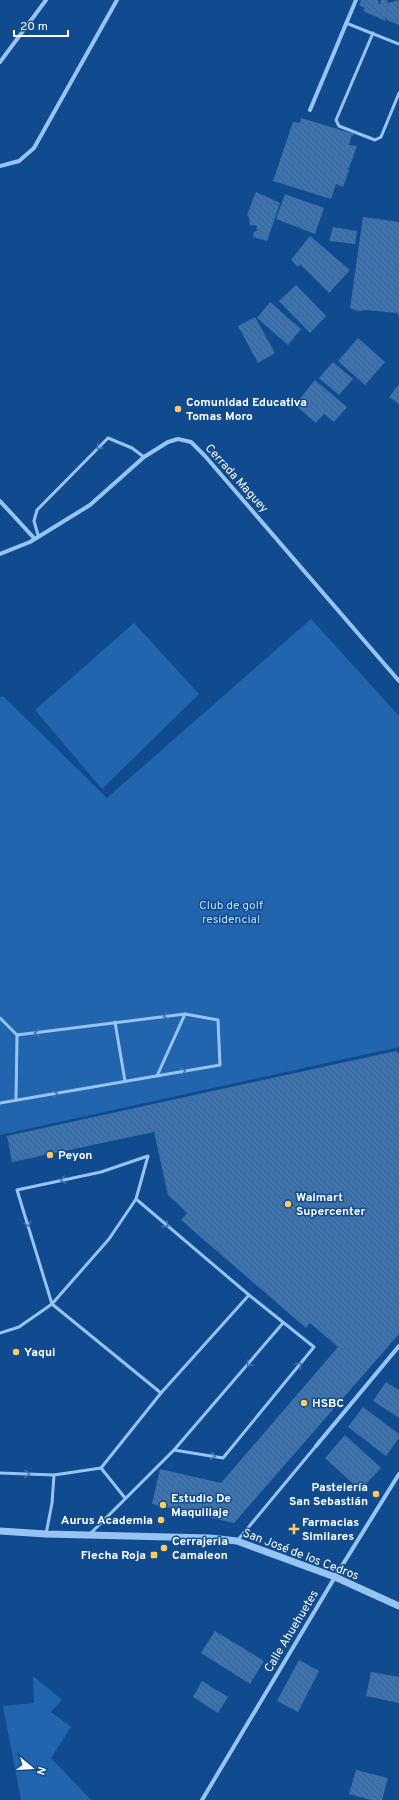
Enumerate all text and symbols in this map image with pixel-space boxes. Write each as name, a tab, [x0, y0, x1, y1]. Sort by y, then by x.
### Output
scale bar	[14, 12, 68, 38]
text: 20 m	[20, 19, 48, 35]
place label: Comunidad Educativa Tomas Moro	[186, 395, 307, 425]
marker: Comunidad Educativa Tomas Moro	[173, 404, 183, 414]
street label: Cerrada Maguey	[201, 441, 272, 517]
one-way arrow	[96, 442, 104, 450]
park label: Club de golf residencial	[199, 898, 263, 928]
one-way arrow	[163, 1011, 169, 1020]
one-way arrow	[34, 1029, 40, 1038]
one-way arrow	[180, 1068, 186, 1076]
one-way arrow	[52, 1090, 58, 1098]
place label: Peyon	[58, 1148, 92, 1164]
marker: Peyon	[45, 1150, 55, 1160]
one-way arrow	[60, 1175, 66, 1183]
place label: Walmart Supercenter	[296, 1190, 365, 1220]
marker: Walmart Supercenter	[283, 1199, 293, 1209]
one-way arrow	[161, 1220, 168, 1227]
one-way arrow	[23, 1221, 32, 1228]
place label: Yaqui	[24, 1345, 55, 1361]
marker: Yaqui	[11, 1347, 21, 1357]
one-way arrow	[246, 1359, 253, 1366]
one-way arrow	[295, 1363, 302, 1370]
place label: HSBC	[312, 1396, 344, 1412]
marker: HSBC	[299, 1398, 309, 1408]
one-way arrow	[210, 1451, 216, 1460]
one-way arrow	[24, 1470, 30, 1478]
place label: Pastelería San Sebastián	[289, 1480, 368, 1510]
marker: Pastelería San Sebastián	[371, 1489, 381, 1499]
place label: Estudio De Maquillaje	[171, 1491, 231, 1521]
marker: Estudio De Maquillaje	[158, 1500, 168, 1510]
place label: Aurus Academia	[61, 1513, 153, 1529]
marker: Aurus Academia	[156, 1515, 166, 1525]
place label: Farmacias Similares	[302, 1515, 359, 1545]
marker: Farmacias Similares	[289, 1524, 299, 1534]
street label: San José de los Cedros	[240, 1525, 361, 1584]
place label: Cerrajeria Camaleon	[172, 1534, 228, 1564]
marker: Cerrajeria Camaleon	[159, 1543, 169, 1553]
place label: Flecha Roja	[81, 1548, 146, 1564]
marker: Flecha Roja	[149, 1550, 159, 1560]
street label: Calle Ahuehuetes	[261, 1587, 323, 1676]
north arrow	[12, 1748, 52, 1788]
text: N	[33, 1765, 48, 1777]

